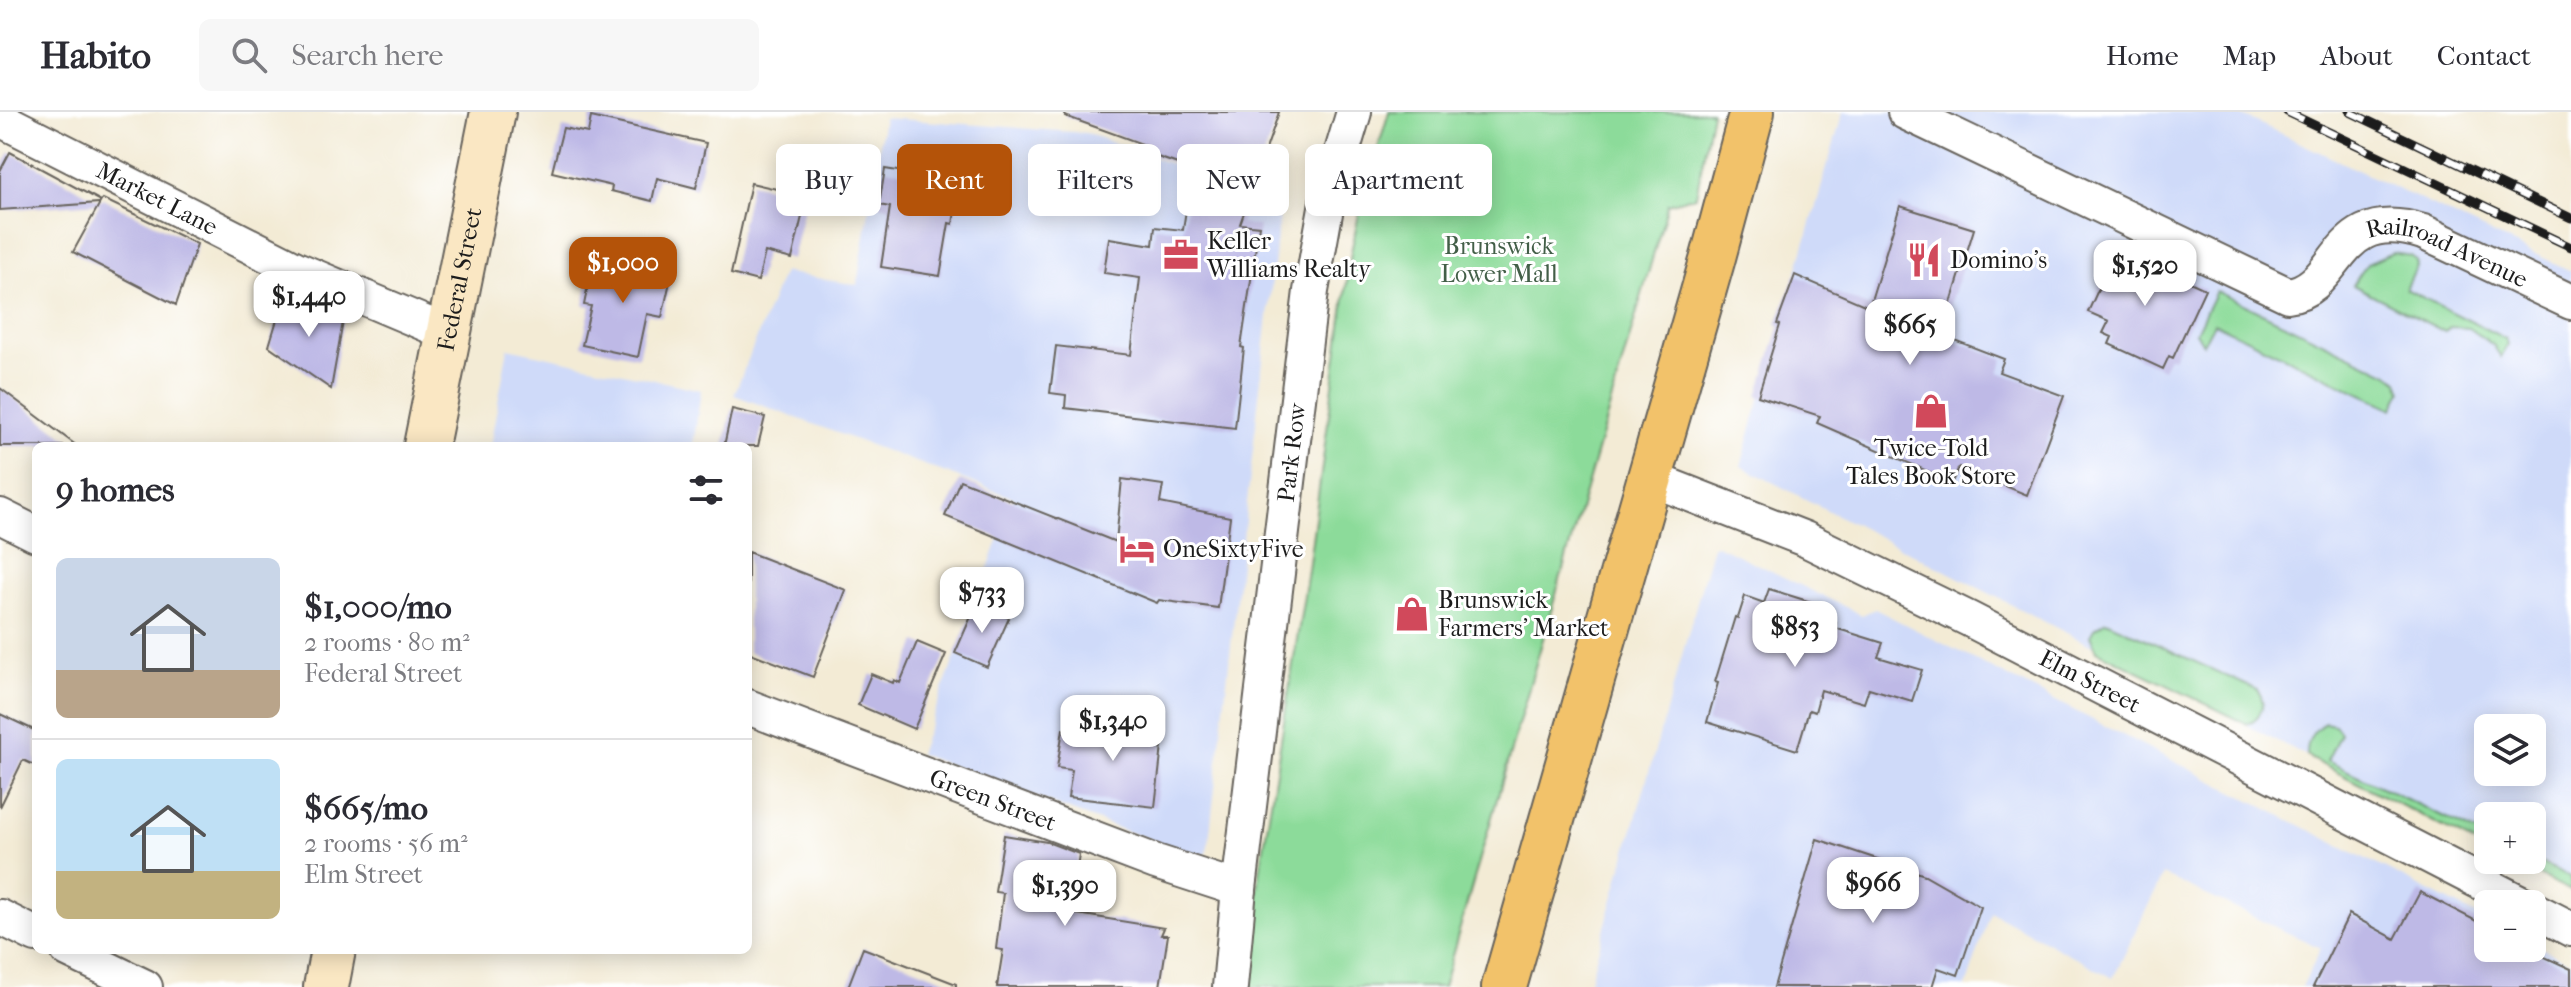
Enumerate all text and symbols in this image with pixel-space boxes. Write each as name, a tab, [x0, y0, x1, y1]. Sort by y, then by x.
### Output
search box	[199, 19, 759, 91]
text: Habito	[40, 33, 151, 78]
icon: search	[227, 33, 271, 77]
text: Search here	[291, 38, 443, 73]
text: Home	[2106, 39, 2179, 72]
text: Map	[2223, 39, 2276, 72]
text: About	[2320, 39, 2393, 72]
text: Contact	[2437, 39, 2531, 72]
chip: Buy	[776, 144, 881, 216]
chip: Rent	[897, 144, 1012, 216]
chip: Filters	[1028, 144, 1161, 216]
chip: New	[1177, 144, 1289, 216]
chip: Apartment	[1305, 144, 1492, 216]
street label: Market Lane	[92, 156, 222, 241]
street label: Federal Street	[431, 205, 488, 354]
street label: Railroad Avenue	[2363, 212, 2532, 293]
place label: Keller Williams Realty	[1206, 227, 1372, 283]
park label: Brunswick Lower Mall	[1440, 232, 1558, 288]
office icon: Keller Williams Realty	[1162, 236, 1200, 274]
pin: $1,000	[558, 237, 688, 305]
pin: $1,520	[2080, 240, 2210, 308]
restaurant icon: Domino's	[1905, 241, 1943, 279]
place label: Domino's	[1950, 246, 2047, 274]
text: $1,000	[587, 247, 659, 278]
text: $1,520	[2112, 250, 2178, 281]
pin: $1,440	[244, 271, 374, 339]
text: $1,440	[272, 281, 346, 312]
pin: $665	[1863, 299, 1957, 367]
text: $665	[1883, 309, 1937, 340]
shop icon: Twice-Told Tales Book Store	[1912, 392, 1950, 430]
street label: Park Row	[1272, 400, 1312, 504]
place label: Twice-Told Tales Book Store	[1846, 434, 2016, 490]
icon: filters	[684, 468, 728, 512]
text: 9 homes	[56, 470, 175, 510]
hotel icon: OneSixtyFive	[1118, 530, 1156, 568]
place label: OneSixtyFive	[1163, 535, 1304, 563]
pin: $733	[935, 567, 1029, 635]
text: $733	[958, 577, 1006, 608]
place label: Brunswick Farmers' Market	[1438, 586, 1609, 642]
text: $1,000/mo	[304, 587, 452, 627]
icon: home	[120, 590, 216, 686]
shop icon: Brunswick Farmers' Market	[1393, 595, 1431, 633]
pin: $853	[1748, 601, 1842, 669]
text: $853	[1770, 611, 1820, 642]
text: 2 rooms · 80 m²	[304, 627, 470, 658]
street label: Elm Street	[2035, 644, 2146, 719]
text: Federal Street	[304, 658, 462, 689]
pin: $1,340	[1048, 695, 1178, 763]
text: $1,340	[1078, 705, 1148, 736]
map controls	[2474, 714, 2546, 962]
button: layers	[2474, 714, 2546, 786]
street label: Green Street	[926, 763, 1061, 837]
text: $665/mo	[304, 788, 428, 828]
icon: home	[120, 791, 216, 887]
button: +	[2474, 802, 2546, 874]
text: 2 rooms · 56 m²	[304, 828, 468, 859]
pin: $966	[1826, 857, 1920, 925]
text: Elm Street	[304, 859, 423, 890]
pin: $1,390	[1000, 860, 1130, 928]
text: $966	[1845, 867, 1901, 898]
text: $1,390	[1031, 870, 1099, 901]
button: −	[2474, 890, 2546, 962]

